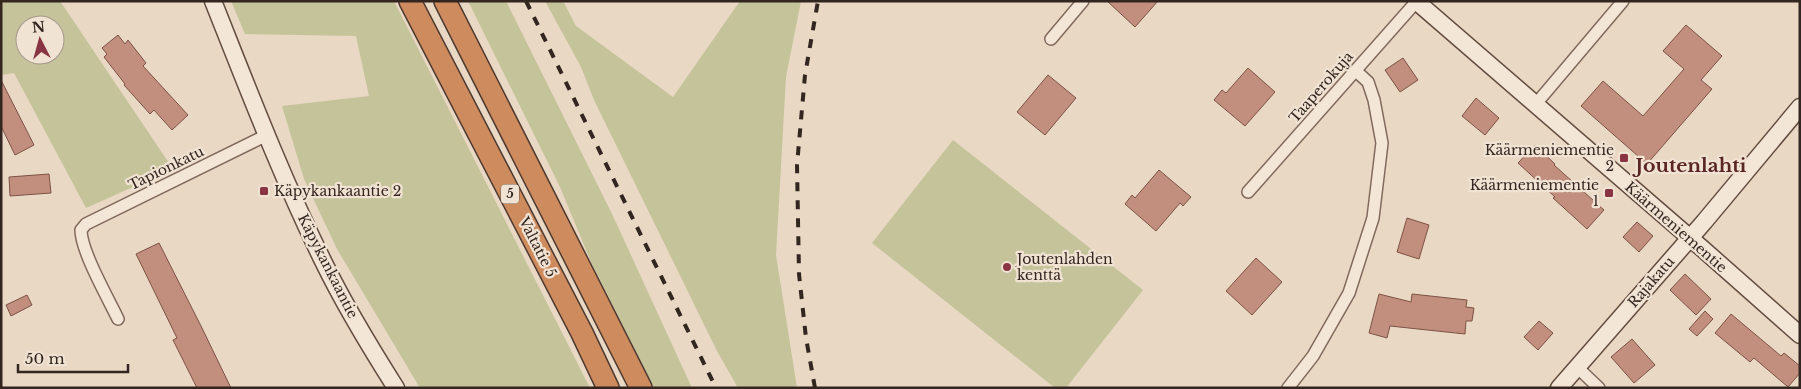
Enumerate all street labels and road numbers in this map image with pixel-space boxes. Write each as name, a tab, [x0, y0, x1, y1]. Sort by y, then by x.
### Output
street label: Taaperokuja	[1285, 48, 1357, 126]
street label: Tapionkatu	[125, 142, 207, 194]
street label: Käärmeniementie	[1621, 178, 1731, 276]
road number: 5	[501, 184, 519, 203]
street label: Käpykankaantie	[294, 211, 362, 321]
street label: Valtatie 5	[515, 213, 561, 280]
street label: Rajakatu	[1624, 252, 1678, 311]

